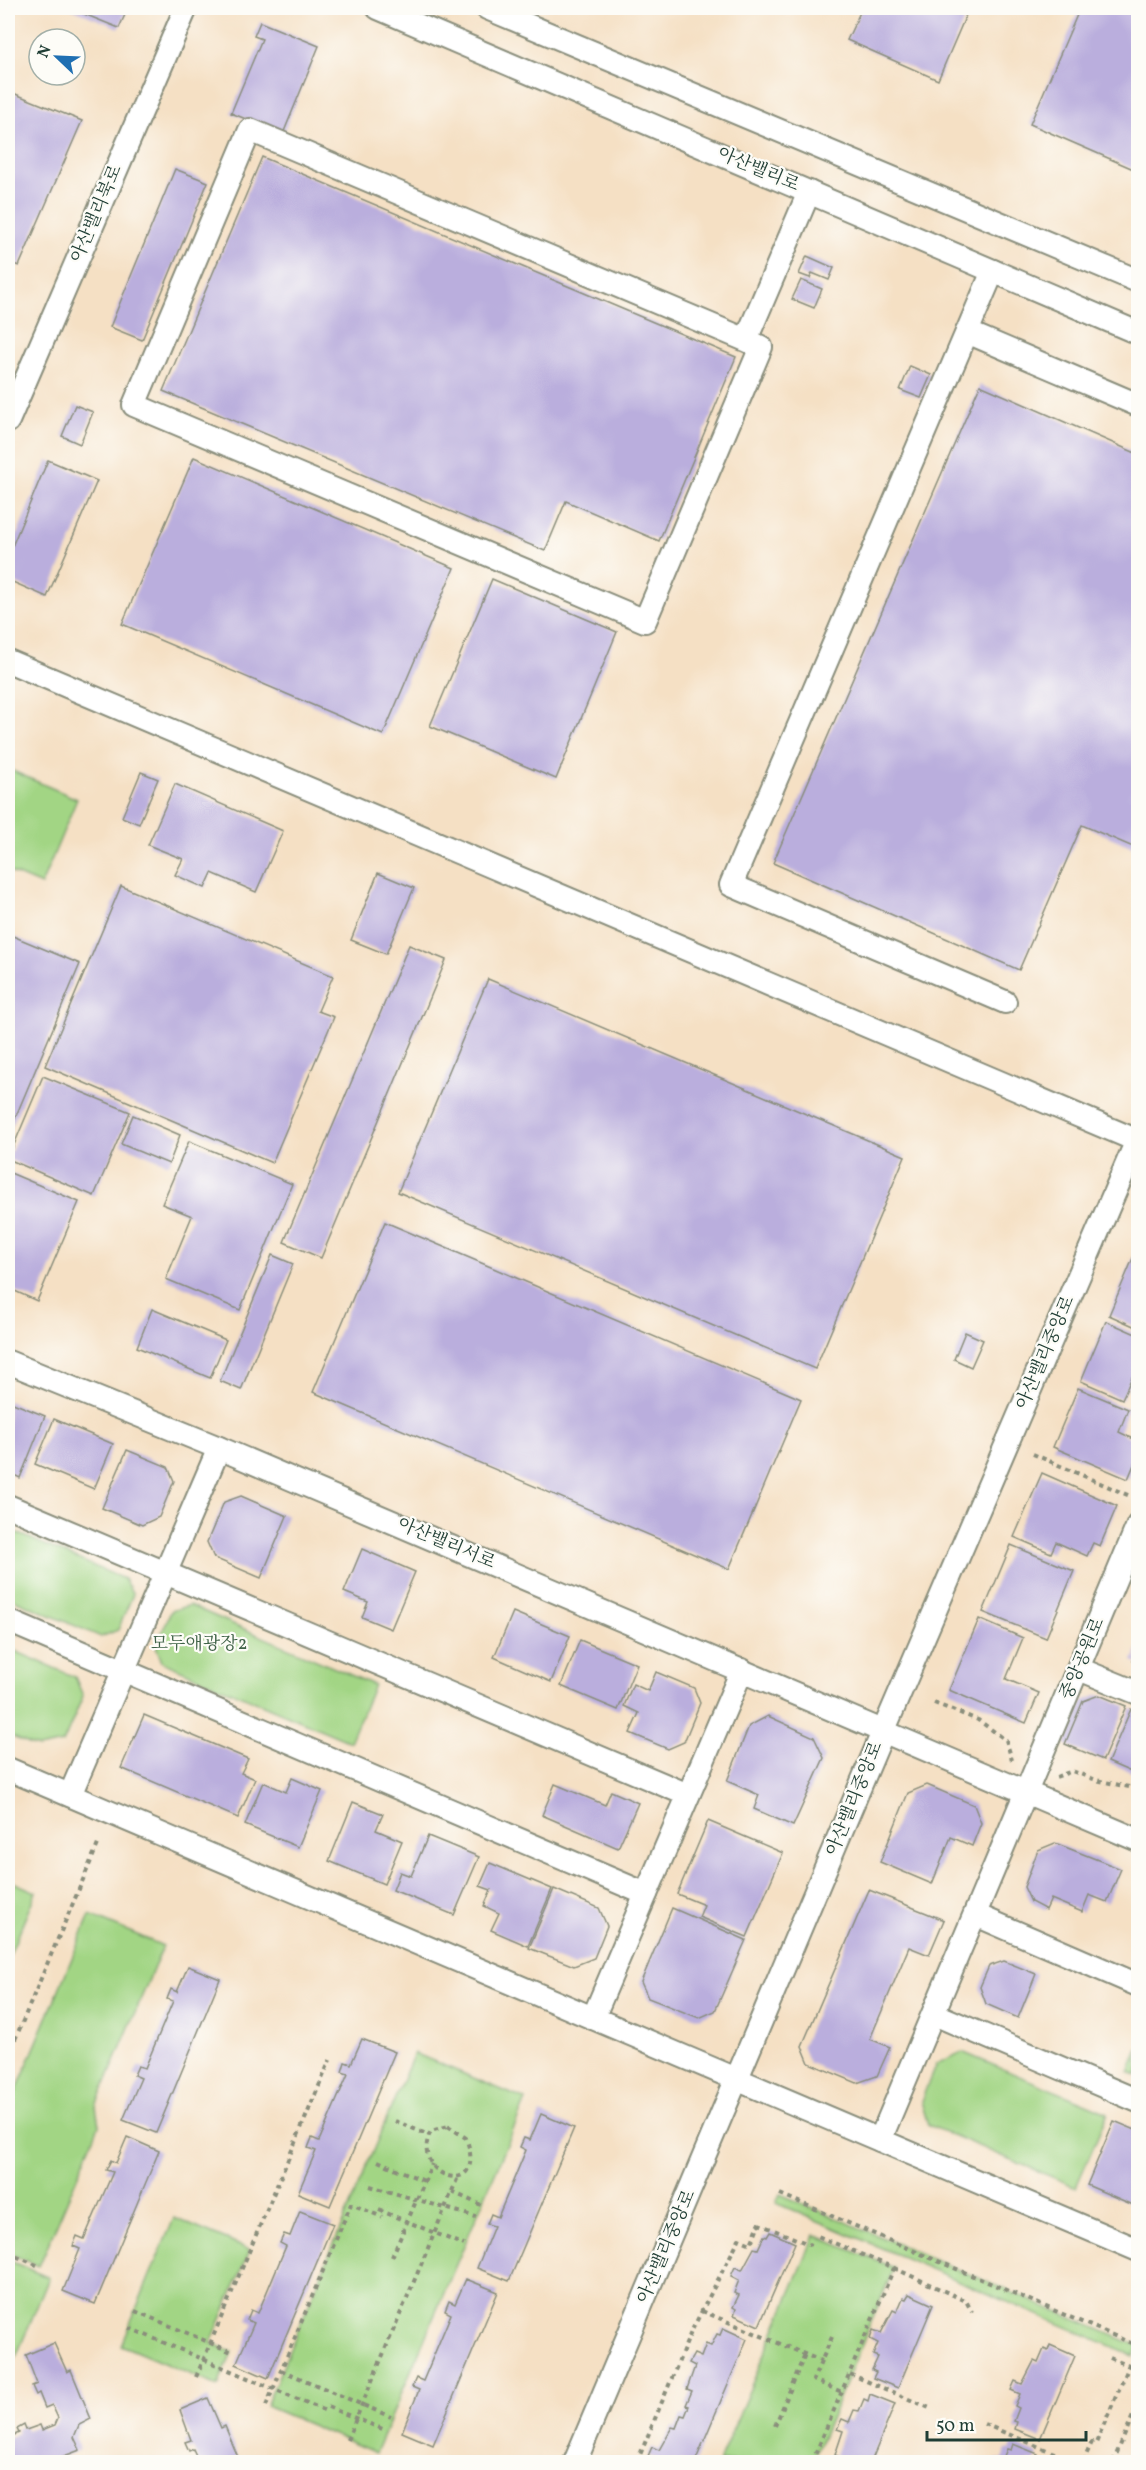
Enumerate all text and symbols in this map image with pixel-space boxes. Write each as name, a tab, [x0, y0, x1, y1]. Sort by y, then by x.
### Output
north arrow	[27, 27, 87, 87]
text: N	[33, 42, 58, 62]
street label: 아산밸리로	[713, 142, 803, 198]
street label: 아산밸리북로	[65, 161, 129, 267]
street label: 아산밸리중앙로	[1011, 1292, 1081, 1414]
street label: 아산밸리서로	[393, 1512, 499, 1576]
street label: 중앙공원로	[1055, 1614, 1111, 1704]
park label: 모두애광장2	[151, 1632, 247, 1657]
street label: 아산밸리중앙로	[821, 1738, 889, 1860]
street label: 아산밸리중앙로	[632, 2186, 702, 2308]
scale bar	[927, 2404, 1086, 2442]
text: 50 m	[936, 2414, 975, 2439]

